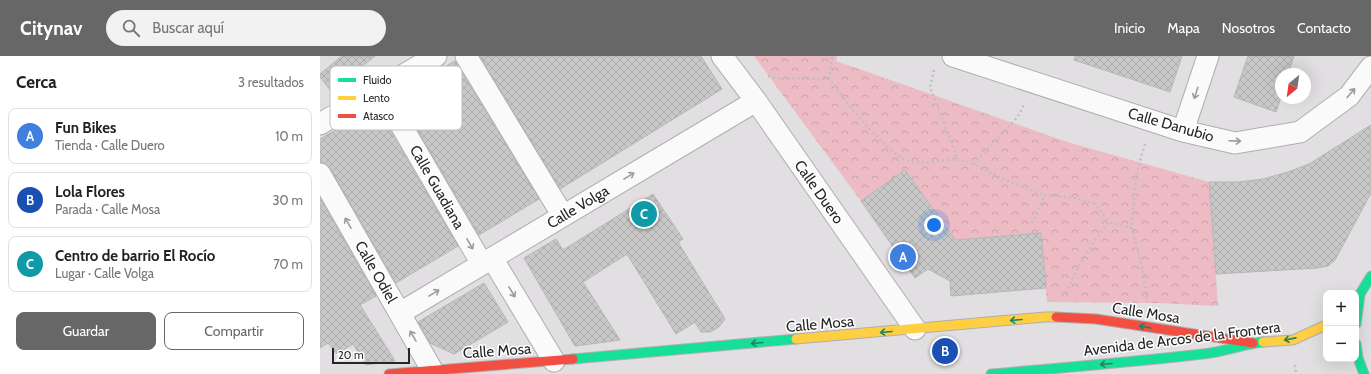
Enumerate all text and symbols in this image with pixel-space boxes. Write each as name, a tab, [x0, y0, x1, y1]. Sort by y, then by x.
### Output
search box	[106, 10, 386, 46]
text: Citynav	[20, 17, 82, 40]
icon: search	[120, 17, 142, 39]
text: Buscar aquí	[152, 19, 224, 37]
text: Inicio	[1114, 19, 1145, 37]
text: Mapa	[1167, 19, 1200, 37]
text: Nosotros	[1222, 19, 1275, 37]
text: Contacto	[1297, 19, 1351, 37]
legend	[330, 66, 462, 130]
north arrow	[1275, 68, 1311, 104]
text: Cerca	[16, 72, 57, 92]
text: Fluido	[363, 73, 392, 87]
text: 3 resultados	[238, 74, 304, 90]
one-way arrow	[1192, 86, 1199, 99]
one-way arrow	[1346, 88, 1355, 98]
text: Lento	[363, 91, 390, 105]
street label: Calle Danubio	[1126, 104, 1216, 146]
text: Atasco	[363, 109, 394, 123]
text: Fun Bikes	[55, 119, 116, 137]
text: A	[26, 128, 34, 144]
text: 10 m	[275, 128, 303, 144]
text: Tienda · Calle Duero	[55, 137, 165, 153]
one-way arrow	[1228, 138, 1241, 145]
street label: Calle Guadiana	[406, 142, 469, 233]
street label: Calle Duero	[791, 157, 847, 227]
one-way arrow	[623, 172, 635, 180]
street label: Calle Volga	[544, 181, 613, 233]
text: Lola Flores	[55, 183, 125, 201]
text: B	[26, 192, 34, 208]
text: 30 m	[273, 192, 303, 208]
pin: C	[631, 199, 657, 229]
text: Parada · Calle Mosa	[55, 201, 160, 217]
your location	[924, 215, 944, 235]
one-way arrow	[344, 217, 352, 229]
street label: Calle Odiel	[351, 238, 401, 307]
one-way arrow	[466, 238, 474, 249]
pin: A	[890, 242, 916, 272]
text: Centro de barrio El Rocío	[55, 247, 215, 265]
text: C	[26, 256, 34, 272]
text: 70 m	[273, 256, 303, 272]
text: Lugar · Calle Volga	[55, 265, 154, 281]
one-way arrow	[509, 286, 517, 298]
one-way arrow	[428, 289, 440, 297]
map controls	[1323, 290, 1359, 362]
button: +	[1323, 290, 1359, 326]
street label: Calle Mosa	[1111, 299, 1182, 327]
button: Guardar	[16, 312, 156, 350]
button: Compartir	[164, 312, 304, 350]
street label: Calle Mosa	[785, 312, 856, 336]
one-way arrow	[1010, 317, 1023, 324]
street label: Avenida de Arcos de la Frontera	[1083, 318, 1282, 360]
one-way arrow	[1139, 323, 1152, 331]
button: −	[1323, 326, 1359, 362]
one-way arrow	[880, 328, 893, 335]
one-way arrow	[409, 330, 417, 342]
pin: B	[932, 336, 958, 366]
one-way arrow	[1284, 336, 1297, 344]
street label: Calle Mosa	[462, 340, 532, 362]
one-way arrow	[751, 340, 764, 347]
scale bar	[332, 346, 410, 365]
text: 20 m	[338, 348, 364, 362]
one-way arrow	[1100, 360, 1113, 368]

